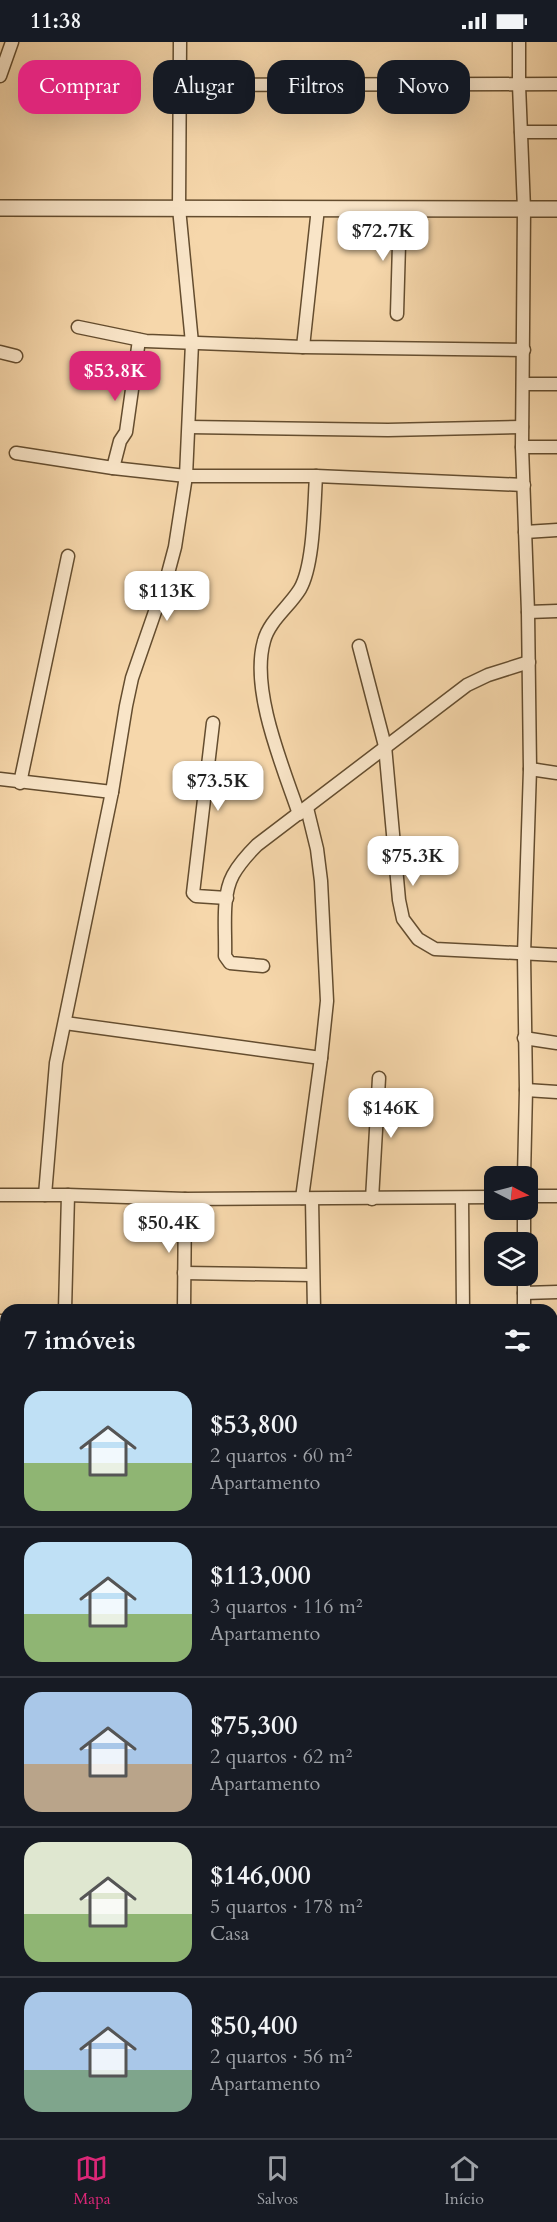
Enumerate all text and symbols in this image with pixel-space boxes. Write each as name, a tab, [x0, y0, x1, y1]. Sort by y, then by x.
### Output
text: 11:38	[30, 6, 81, 36]
chip: Comprar	[18, 60, 141, 114]
chip: Alugar	[153, 60, 255, 114]
chip: Filtros	[267, 60, 365, 114]
chip: Novo	[377, 60, 470, 114]
pin: $72.7K	[334, 211, 432, 262]
text: $72.7K	[352, 217, 414, 244]
pin: $53.8K	[66, 351, 164, 402]
text: $53.8K	[84, 357, 146, 384]
pin: $113K	[125, 571, 209, 622]
text: $113K	[138, 577, 196, 604]
pin: $73.5K	[169, 761, 267, 812]
text: $73.5K	[187, 767, 249, 794]
pin: $75.3K	[364, 836, 462, 887]
text: $75.3K	[382, 842, 444, 869]
pin: $146K	[349, 1088, 433, 1139]
text: $146K	[362, 1094, 420, 1121]
north arrow	[484, 1166, 538, 1220]
map controls	[484, 1166, 538, 1286]
pin: $50.4K	[120, 1203, 218, 1254]
text: $50.4K	[138, 1209, 200, 1236]
button: layers	[484, 1232, 538, 1286]
text: 7 imóveis	[24, 1323, 136, 1358]
icon: filters	[501, 1324, 534, 1357]
text: $53,800	[210, 1407, 298, 1442]
icon: home	[72, 1415, 144, 1487]
text: 2 quartos · 60 m²	[210, 1442, 352, 1469]
text: Apartamento	[210, 1469, 320, 1496]
text: $113,000	[210, 1558, 311, 1593]
icon: home	[72, 1566, 144, 1638]
text: 3 quartos · 116 m²	[210, 1593, 363, 1620]
text: Apartamento	[210, 1620, 320, 1647]
text: $75,300	[210, 1708, 298, 1743]
icon: home	[72, 1716, 144, 1788]
text: 2 quartos · 62 m²	[210, 1743, 352, 1770]
text: Apartamento	[210, 1770, 320, 1797]
text: $146,000	[210, 1858, 311, 1893]
icon: home	[72, 1866, 144, 1938]
text: 5 quartos · 178 m²	[210, 1893, 363, 1920]
text: Casa	[210, 1920, 249, 1947]
text: $50,400	[210, 2008, 298, 2043]
icon: home	[72, 2016, 144, 2088]
text: 2 quartos · 56 m²	[210, 2043, 352, 2070]
text: Apartamento	[210, 2070, 320, 2097]
tab: Mapa	[73, 2152, 111, 2210]
tab: Salvos	[257, 2152, 298, 2210]
tab: Início	[444, 2152, 484, 2210]

